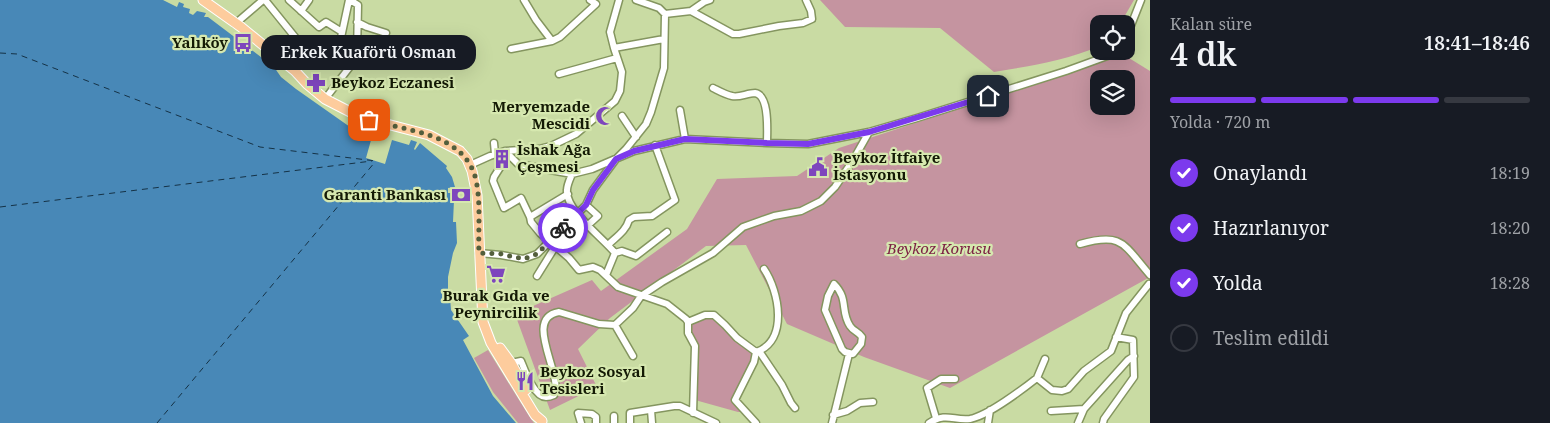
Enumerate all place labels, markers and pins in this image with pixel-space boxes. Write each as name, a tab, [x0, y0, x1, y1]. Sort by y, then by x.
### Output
place label: Yalıköy	[172, 32, 228, 52]
bus stop icon: Yalıköy	[232, 32, 254, 54]
callout: Erkek Kuaförü Osman	[262, 35, 476, 70]
pharmacy icon: Beykoz Eczanesi	[305, 72, 327, 94]
place label: Beykoz Eczanesi	[331, 72, 455, 92]
pin	[967, 75, 1009, 117]
place label: Meryemzade Mescidi	[492, 96, 591, 133]
pin	[348, 99, 390, 141]
mosque icon: Meryemzade Mescidi	[594, 105, 616, 127]
place label: İshak Ağa Çeşmesi	[517, 139, 591, 176]
place label: Beykoz İtfaiye İstasyonu	[833, 147, 940, 184]
building icon: İshak Ağa Çeşmesi	[491, 148, 513, 170]
public building icon: Beykoz İtfaiye İstasyonu	[807, 156, 829, 178]
place label: Garanti Bankası	[324, 184, 447, 204]
bank icon: Garanti Bankası	[450, 184, 472, 206]
supermarket icon: Burak Gıda ve Peynircilik	[485, 263, 507, 285]
place label: Burak Gıda ve Peynircilik	[442, 285, 550, 322]
place label: Beykoz Sosyal Tesisleri	[540, 361, 646, 398]
restaurant icon: Beykoz Sosyal Tesisleri	[514, 370, 536, 392]

